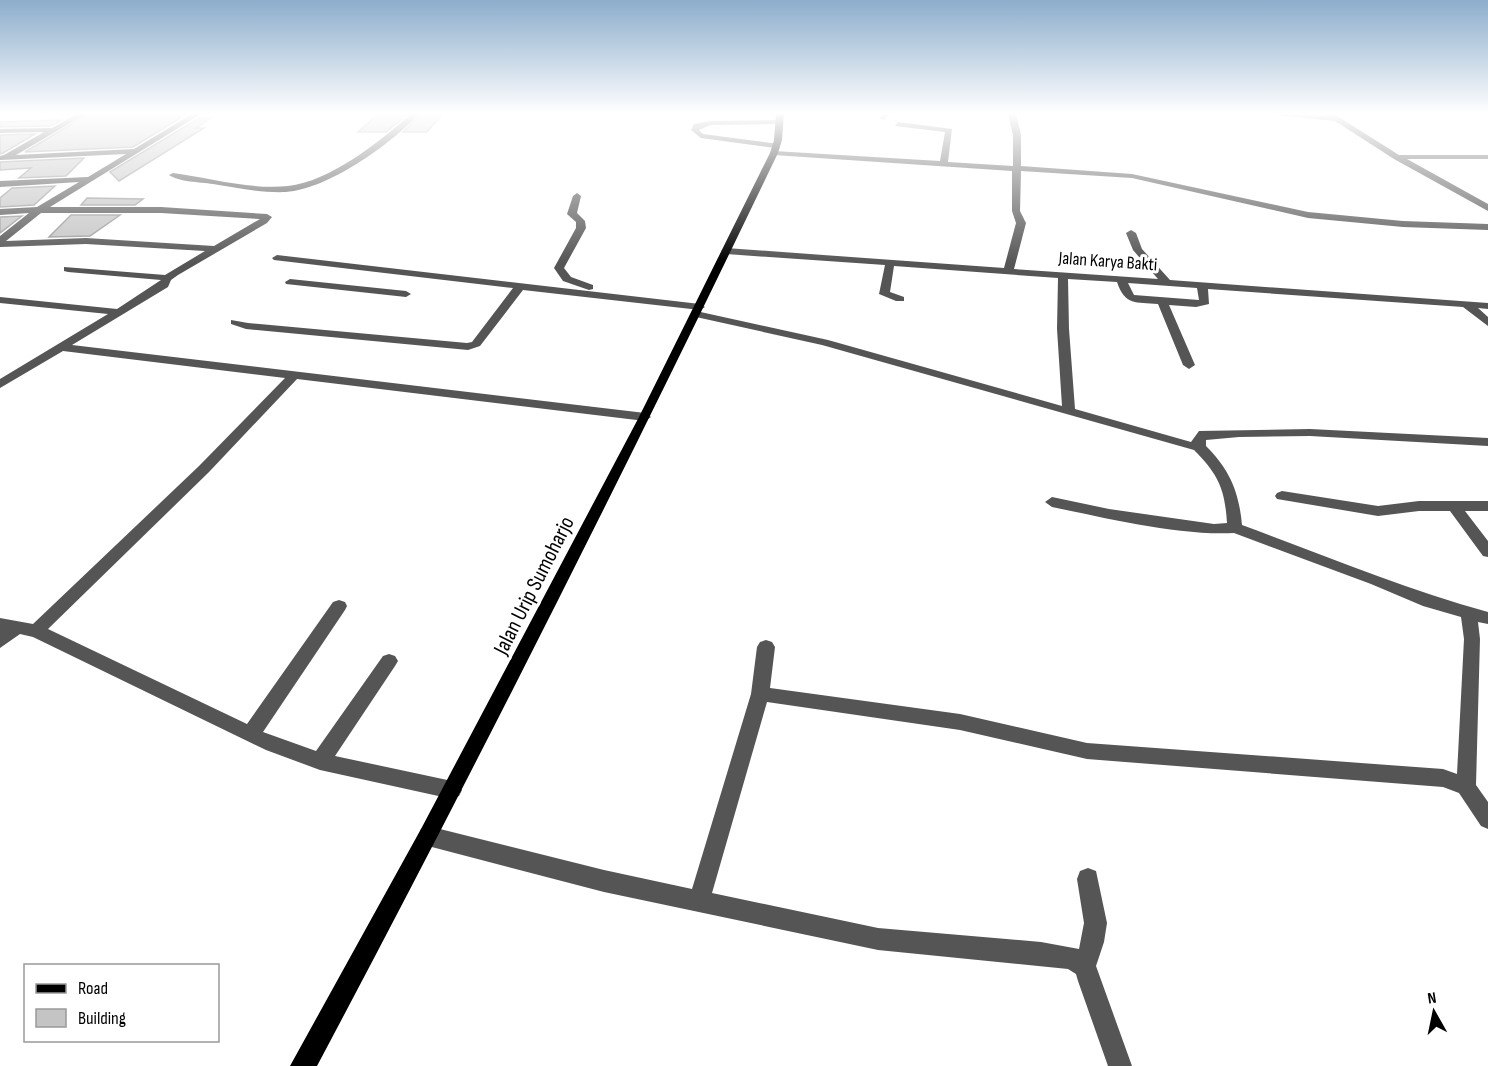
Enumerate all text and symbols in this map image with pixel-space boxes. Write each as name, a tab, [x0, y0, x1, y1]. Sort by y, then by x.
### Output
street label: Jalan Karya Bakti	[1057, 248, 1158, 275]
street label: Jalan Urip Sumoharjo	[487, 512, 581, 660]
legend	[24, 964, 219, 1042]
text: Road	[78, 978, 108, 999]
north arrow	[1404, 982, 1464, 1042]
text: N	[1426, 989, 1438, 1009]
text: Building	[78, 1008, 126, 1029]

